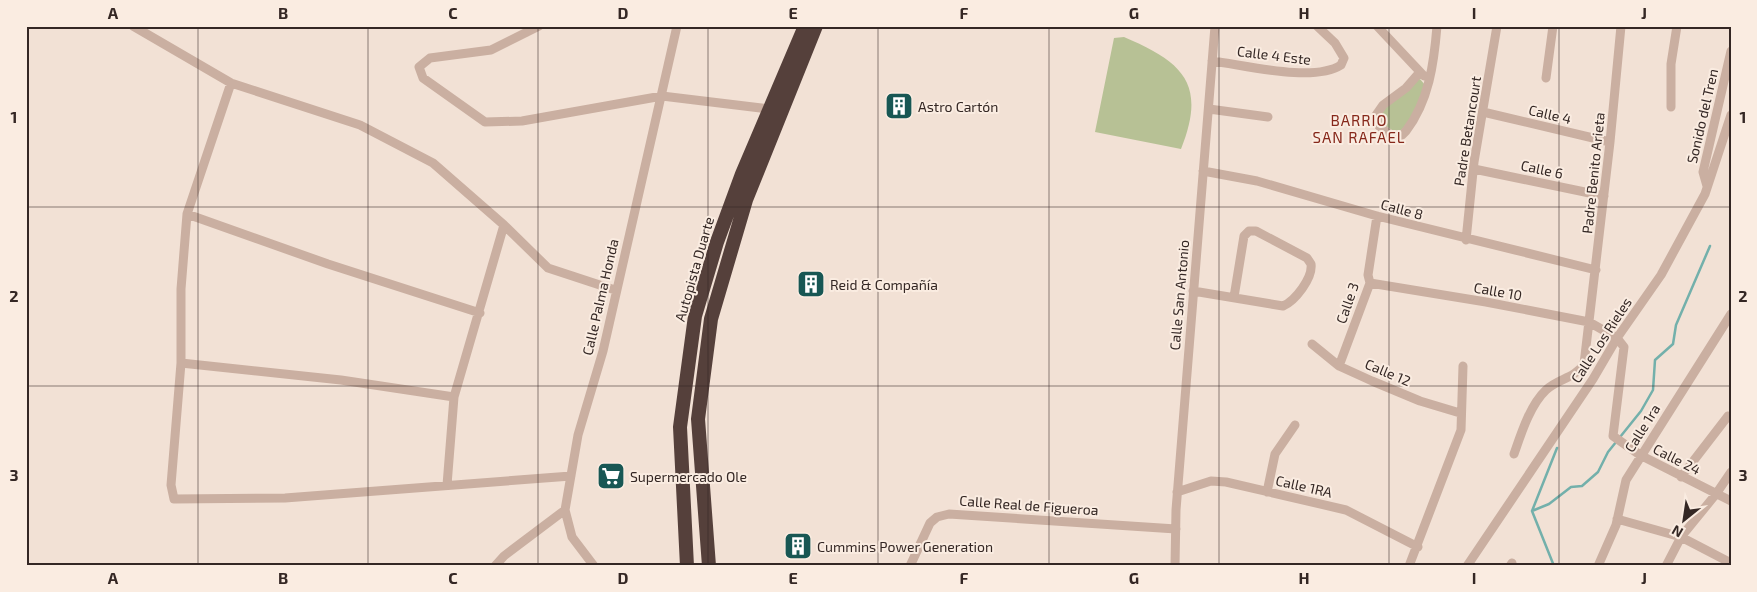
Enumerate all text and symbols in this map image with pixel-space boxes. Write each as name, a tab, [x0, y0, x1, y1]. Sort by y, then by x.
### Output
text: A	[108, 3, 119, 22]
text: B	[278, 3, 288, 22]
text: C	[448, 3, 458, 22]
text: D	[618, 3, 629, 22]
text: E	[788, 3, 798, 22]
text: F	[960, 3, 969, 22]
text: G	[1129, 3, 1139, 22]
text: H	[1298, 3, 1310, 22]
text: I	[1472, 3, 1476, 22]
text: J	[1641, 3, 1647, 22]
street label: Calle 4 Este	[1236, 42, 1312, 68]
street label: Sonido del Tren	[1683, 67, 1721, 165]
street label: Padre Betancourt	[1450, 75, 1484, 187]
building icon: Astro Cartón	[884, 91, 914, 121]
place label: Astro Cartón	[918, 98, 998, 115]
street label: Calle 4	[1527, 101, 1573, 127]
text: 1	[11, 107, 17, 126]
text: 1	[1740, 107, 1746, 126]
district label: BARRIO SAN RAFAEL	[1312, 111, 1406, 146]
street label: Padre Benito Arieta	[1578, 111, 1608, 235]
street label: Calle 6	[1519, 156, 1565, 182]
street label: Calle 8	[1379, 195, 1425, 223]
street label: Autopista Duarte	[671, 215, 717, 323]
street label: Calle Palma Honda	[578, 237, 622, 357]
street label: Calle San Antonio	[1166, 239, 1192, 351]
building icon: Reid & Compañía	[796, 269, 826, 299]
place label: Reid & Compañía	[830, 276, 938, 293]
street label: Calle 10	[1473, 278, 1523, 304]
street label: Calle 3	[1332, 280, 1362, 326]
text: 2	[9, 286, 19, 305]
text: 2	[1738, 286, 1748, 305]
street label: Calle Los Rieles	[1567, 294, 1635, 386]
street label: Calle 12	[1363, 355, 1414, 389]
street label: Calle 1ra	[1621, 401, 1663, 455]
street label: Calle 24	[1650, 440, 1704, 478]
supermarket icon: Supermercado Ole	[596, 461, 626, 491]
text: 3	[9, 465, 19, 484]
text: 3	[1738, 465, 1748, 484]
place label: Supermercado Ole	[630, 468, 747, 485]
street label: Calle 1RA	[1274, 471, 1334, 501]
street label: Calle Real de Figueroa	[959, 492, 1099, 518]
north arrow	[1660, 494, 1710, 544]
text: N	[1669, 522, 1686, 542]
building icon: Cummins Power Generation	[783, 531, 813, 561]
place label: Cummins Power Generation	[817, 538, 993, 555]
text: A	[108, 568, 119, 587]
text: B	[278, 568, 288, 587]
text: C	[448, 568, 458, 587]
text: D	[618, 568, 629, 587]
text: E	[788, 568, 798, 587]
text: F	[960, 568, 969, 587]
text: G	[1129, 568, 1139, 587]
text: H	[1298, 568, 1310, 587]
text: I	[1472, 568, 1476, 587]
text: J	[1641, 568, 1647, 587]

